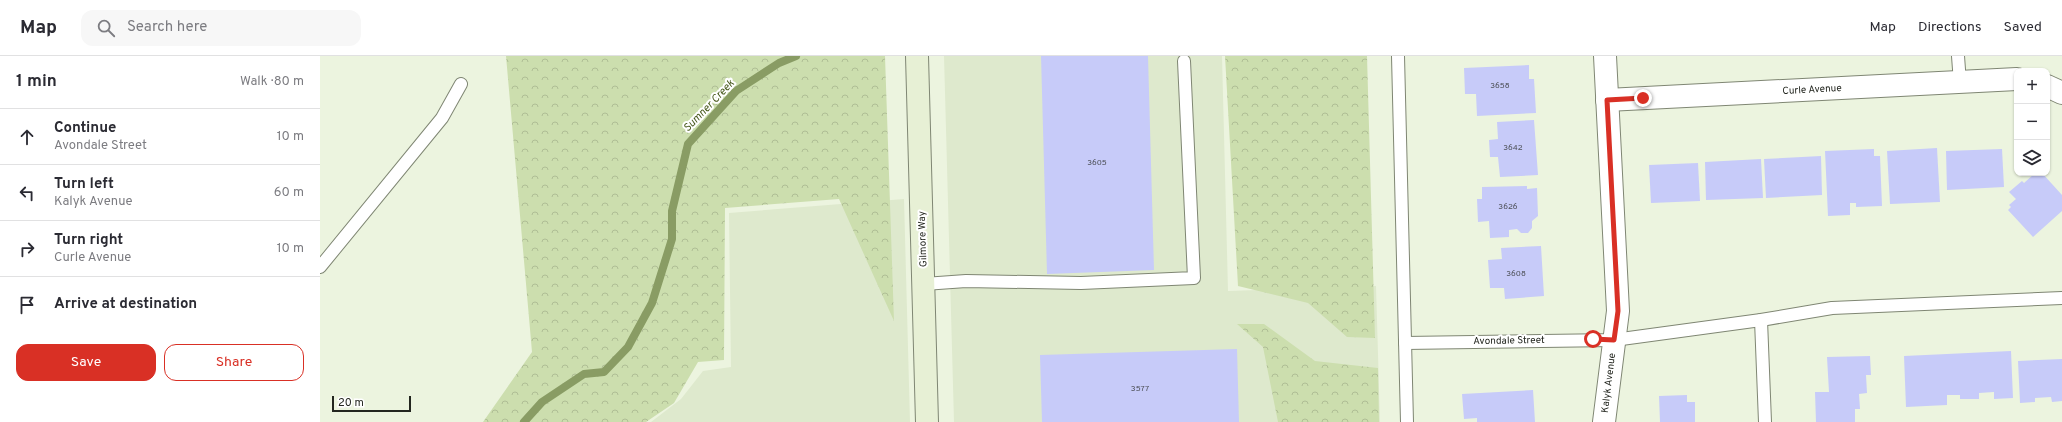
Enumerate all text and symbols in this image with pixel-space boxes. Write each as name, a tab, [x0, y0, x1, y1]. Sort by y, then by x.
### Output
search box	[81, 10, 361, 46]
text: Map	[20, 16, 57, 40]
icon: search	[95, 17, 117, 39]
text: Search here	[127, 18, 207, 37]
text: Map	[1870, 19, 1896, 36]
text: Directions	[1918, 19, 1982, 36]
text: Saved	[2004, 19, 2042, 36]
map controls	[2014, 68, 2050, 176]
button: +	[2014, 68, 2050, 104]
text: 1 min	[16, 71, 57, 93]
text: Walk · 80 m	[240, 74, 304, 90]
water label: Sumner Creek	[681, 77, 738, 135]
house number: 3658	[1490, 81, 1510, 91]
street label: Curle Avenue	[1782, 82, 1842, 98]
route end	[1634, 89, 1652, 107]
button: −	[2014, 104, 2050, 140]
text: Continue	[54, 119, 116, 138]
icon: ahead	[16, 126, 38, 148]
text: 10 m	[277, 129, 304, 145]
text: Avondale Street	[54, 138, 147, 154]
button: layers	[2014, 140, 2050, 176]
house number: 3642	[1503, 143, 1523, 153]
house number: 3605	[1087, 158, 1107, 168]
text: Turn left	[54, 175, 114, 194]
icon: left	[16, 182, 38, 204]
text: 60 m	[274, 185, 304, 201]
text: Kalyk Avenue	[54, 194, 132, 210]
house number: 3626	[1498, 202, 1518, 212]
street label: Gilmore Way	[916, 211, 930, 267]
text: Turn right	[54, 231, 123, 250]
icon: right	[16, 238, 38, 260]
text: 10 m	[277, 241, 304, 257]
text: Curle Avenue	[54, 250, 131, 266]
house number: 3608	[1506, 269, 1526, 279]
icon: arrive	[16, 294, 38, 316]
text: Arrive at destination	[54, 295, 197, 314]
route start	[1584, 330, 1602, 348]
street label: Avondale Street	[1473, 334, 1545, 348]
button: Save	[16, 344, 156, 381]
button: Share	[164, 344, 304, 381]
street label: Kalyk Avenue	[1599, 352, 1619, 414]
house number: 3577	[1131, 384, 1149, 394]
scale bar	[332, 394, 411, 413]
text: 20 m	[338, 396, 364, 410]

